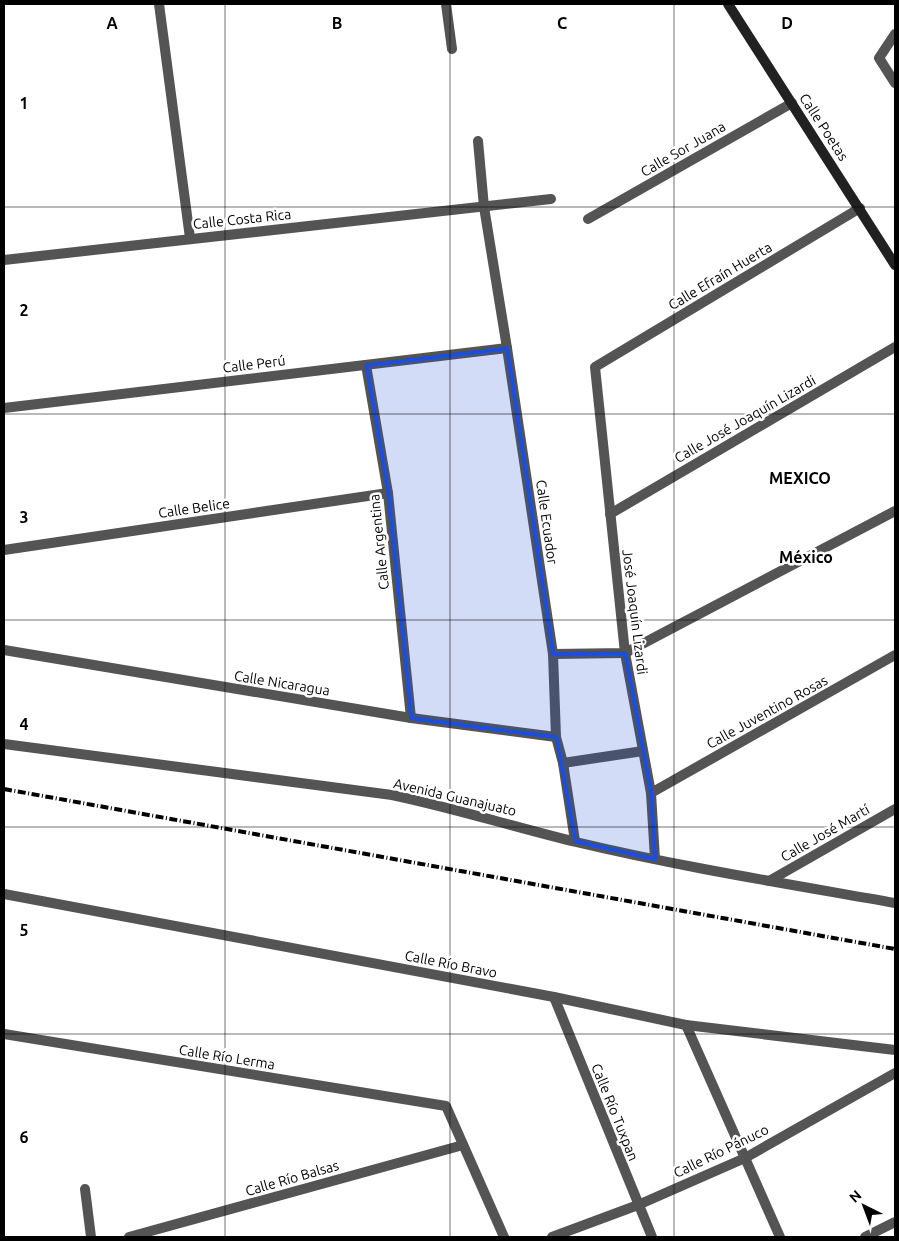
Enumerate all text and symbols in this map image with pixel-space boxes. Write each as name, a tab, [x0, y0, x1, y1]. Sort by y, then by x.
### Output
text: A	[106, 14, 118, 32]
text: B	[332, 14, 342, 32]
text: C	[557, 14, 567, 32]
text: D	[781, 14, 793, 32]
street label: Calle Poetas	[796, 90, 852, 164]
text: 1	[19, 94, 29, 112]
street label: Calle Sor Juana	[638, 118, 728, 180]
street label: Calle Costa Rica	[192, 206, 292, 232]
street label: Calle Efraín Huerta	[665, 239, 775, 313]
text: 2	[19, 301, 29, 319]
street label: Calle Perú	[222, 352, 286, 376]
street label: Calle José Joaquín Lizardi	[672, 372, 818, 466]
district label: MEXICO	[769, 469, 831, 487]
street label: Calle Ecuador	[533, 479, 561, 566]
street label: Calle Argentina	[366, 493, 392, 591]
street label: Calle Belice	[157, 495, 231, 521]
text: 3	[19, 508, 29, 526]
street label: José Joaquín Lizardi	[619, 548, 651, 676]
district label: México	[779, 548, 833, 566]
street label: Calle Nicaragua	[233, 668, 331, 698]
street label: Calle Juventino Rosas	[704, 672, 830, 752]
text: 4	[19, 715, 29, 733]
street label: Avenida Guanajuato	[392, 775, 518, 819]
street label: Calle José Martí	[778, 801, 873, 865]
text: 5	[19, 921, 29, 939]
street label: Calle Río Bravo	[403, 947, 499, 981]
street label: Calle Río Lerma	[178, 1042, 276, 1072]
street label: Calle Río Tuxpan	[588, 1061, 642, 1163]
street label: Calle Río Pánuco	[671, 1121, 771, 1181]
text: 6	[19, 1128, 29, 1146]
street label: Calle Río Balsas	[243, 1157, 341, 1199]
north arrow	[839, 1181, 889, 1231]
text: N	[846, 1187, 865, 1206]

